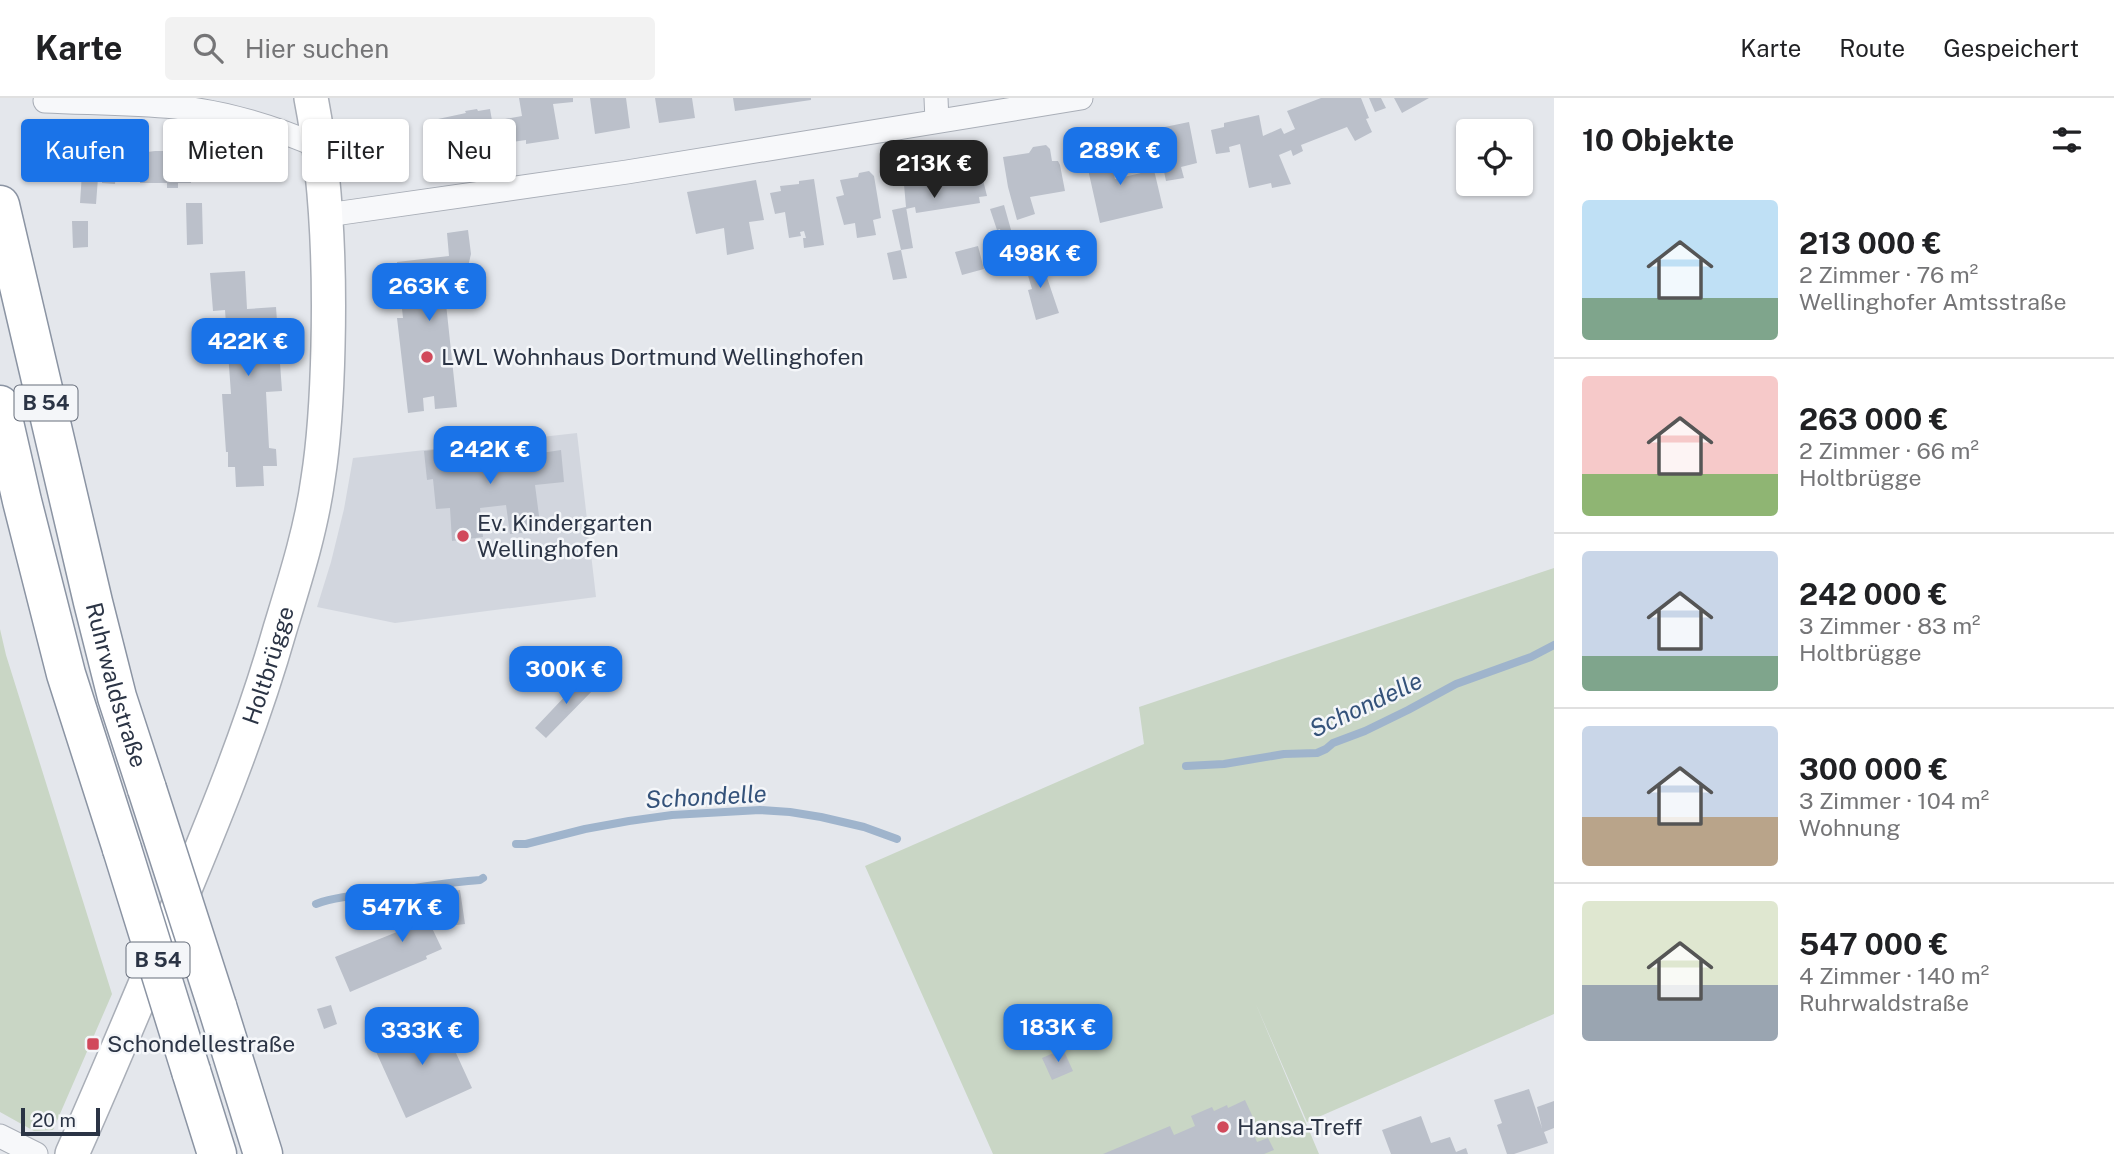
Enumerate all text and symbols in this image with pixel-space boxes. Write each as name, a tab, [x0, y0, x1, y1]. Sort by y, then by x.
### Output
search box	[165, 17, 655, 80]
text: Karte	[35, 29, 123, 67]
icon: search	[189, 29, 227, 67]
text: Hier suchen	[245, 33, 389, 64]
text: Karte	[1740, 34, 1801, 62]
text: Route	[1839, 34, 1905, 62]
text: Gespeichert	[1943, 34, 2079, 62]
chip: Kaufen	[21, 119, 149, 182]
chip: Mieten	[163, 119, 288, 182]
chip: Filter	[302, 119, 409, 182]
chip: Neu	[423, 119, 516, 182]
map controls	[1456, 119, 1533, 196]
button: locate	[1456, 119, 1533, 196]
icon: filters	[2048, 121, 2086, 159]
text: 10 Objekte	[1582, 122, 1734, 158]
pin: 289K €	[1063, 127, 1177, 187]
text: 289K €	[1079, 136, 1161, 163]
pin: 213K €	[877, 140, 991, 200]
text: 213K €	[896, 149, 972, 176]
text: 213 000 €	[1799, 225, 1942, 261]
icon: home	[1638, 228, 1722, 312]
pin: 498K €	[983, 230, 1097, 290]
text: 498K €	[999, 239, 1081, 266]
text: 2 Zimmer · 76 m²	[1799, 261, 1978, 288]
pin: 263K €	[372, 264, 486, 323]
text: 263K €	[388, 272, 470, 299]
text: Wellinghofer Amtsstraße	[1799, 288, 2067, 315]
pin: 422K €	[191, 318, 305, 378]
text: 422K €	[208, 327, 288, 354]
place label: LWL Wohnhaus Dortmund Wellinghofen	[441, 343, 864, 370]
marker: LWL Wohnhaus Dortmund Wellinghofen	[419, 349, 435, 365]
road number: B 54	[14, 386, 78, 420]
text: 263 000 €	[1799, 401, 1949, 437]
icon: home	[1638, 404, 1722, 488]
pin: 242K €	[433, 426, 547, 486]
text: 242K €	[450, 435, 530, 462]
text: 2 Zimmer · 66 m²	[1799, 437, 1979, 464]
text: Holtbrügge	[1799, 464, 1922, 491]
place label: Ev. Kindergarten Wellinghofen	[477, 509, 652, 562]
marker: Ev. Kindergarten Wellinghofen	[455, 528, 471, 544]
text: 242 000 €	[1799, 576, 1948, 612]
icon: home	[1638, 579, 1722, 663]
street label: Ruhrwaldstraße	[81, 600, 153, 771]
street label: Holtbrügge	[237, 603, 299, 728]
text: 3 Zimmer · 83 m²	[1799, 612, 1980, 639]
text: Holtbrügge	[1799, 639, 1922, 666]
pin: 300K €	[509, 646, 623, 706]
text: 300K €	[525, 655, 607, 682]
water label: Schondelle	[1305, 666, 1427, 742]
text: 300 000 €	[1799, 751, 1948, 787]
icon: home	[1638, 754, 1722, 838]
water label: Schondelle	[645, 779, 767, 813]
text: 3 Zimmer · 104 m²	[1799, 787, 1989, 814]
text: Wohnung	[1799, 814, 1901, 841]
pin: 547K €	[345, 884, 459, 944]
text: 547K €	[361, 893, 443, 920]
text: 547 000 €	[1799, 926, 1949, 962]
icon: home	[1638, 929, 1722, 1013]
road number: B 54	[127, 942, 190, 978]
text: 4 Zimmer · 140 m²	[1799, 962, 1989, 989]
text: Ruhrwaldstraße	[1799, 989, 1969, 1016]
pin: 183K €	[1001, 1004, 1115, 1064]
pin: 333K €	[365, 1007, 479, 1067]
text: 183K €	[1019, 1013, 1097, 1040]
text: 333K €	[381, 1016, 463, 1043]
place label: Schondellestraße	[107, 1030, 295, 1057]
marker: Schondellestraße	[85, 1036, 101, 1052]
scale bar	[21, 1105, 100, 1137]
text: 20 m	[32, 1109, 76, 1131]
place label: Hansa-Treff	[1237, 1113, 1362, 1140]
marker: Hansa-Treff	[1215, 1119, 1231, 1135]

